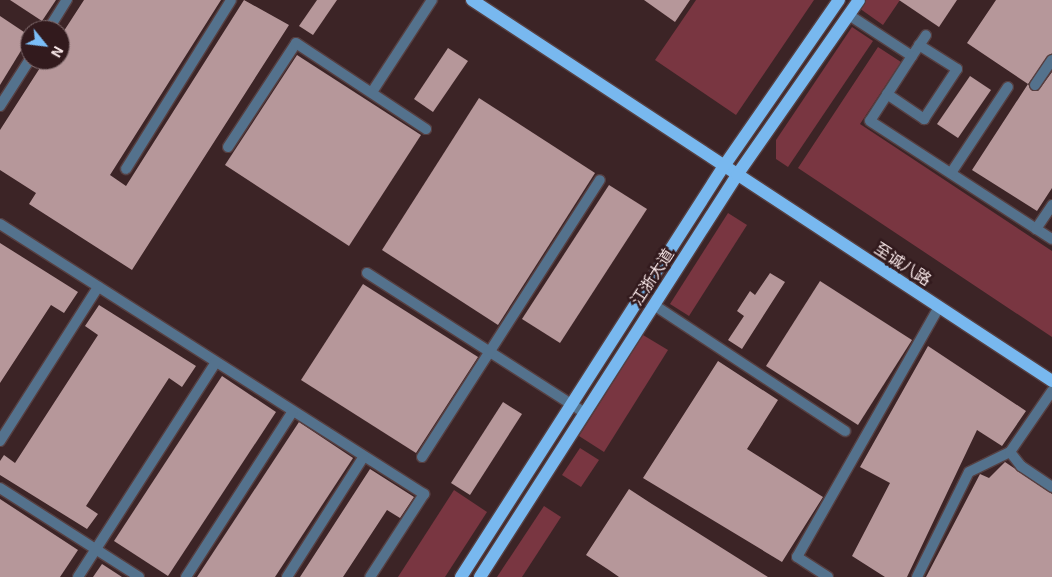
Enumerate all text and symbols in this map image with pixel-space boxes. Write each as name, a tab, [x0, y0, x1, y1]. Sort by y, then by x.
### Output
north arrow	[20, 20, 70, 70]
text: N	[48, 43, 68, 61]
street label: 至诚八路	[871, 239, 935, 289]
street label: 江浙大道	[627, 245, 677, 309]

